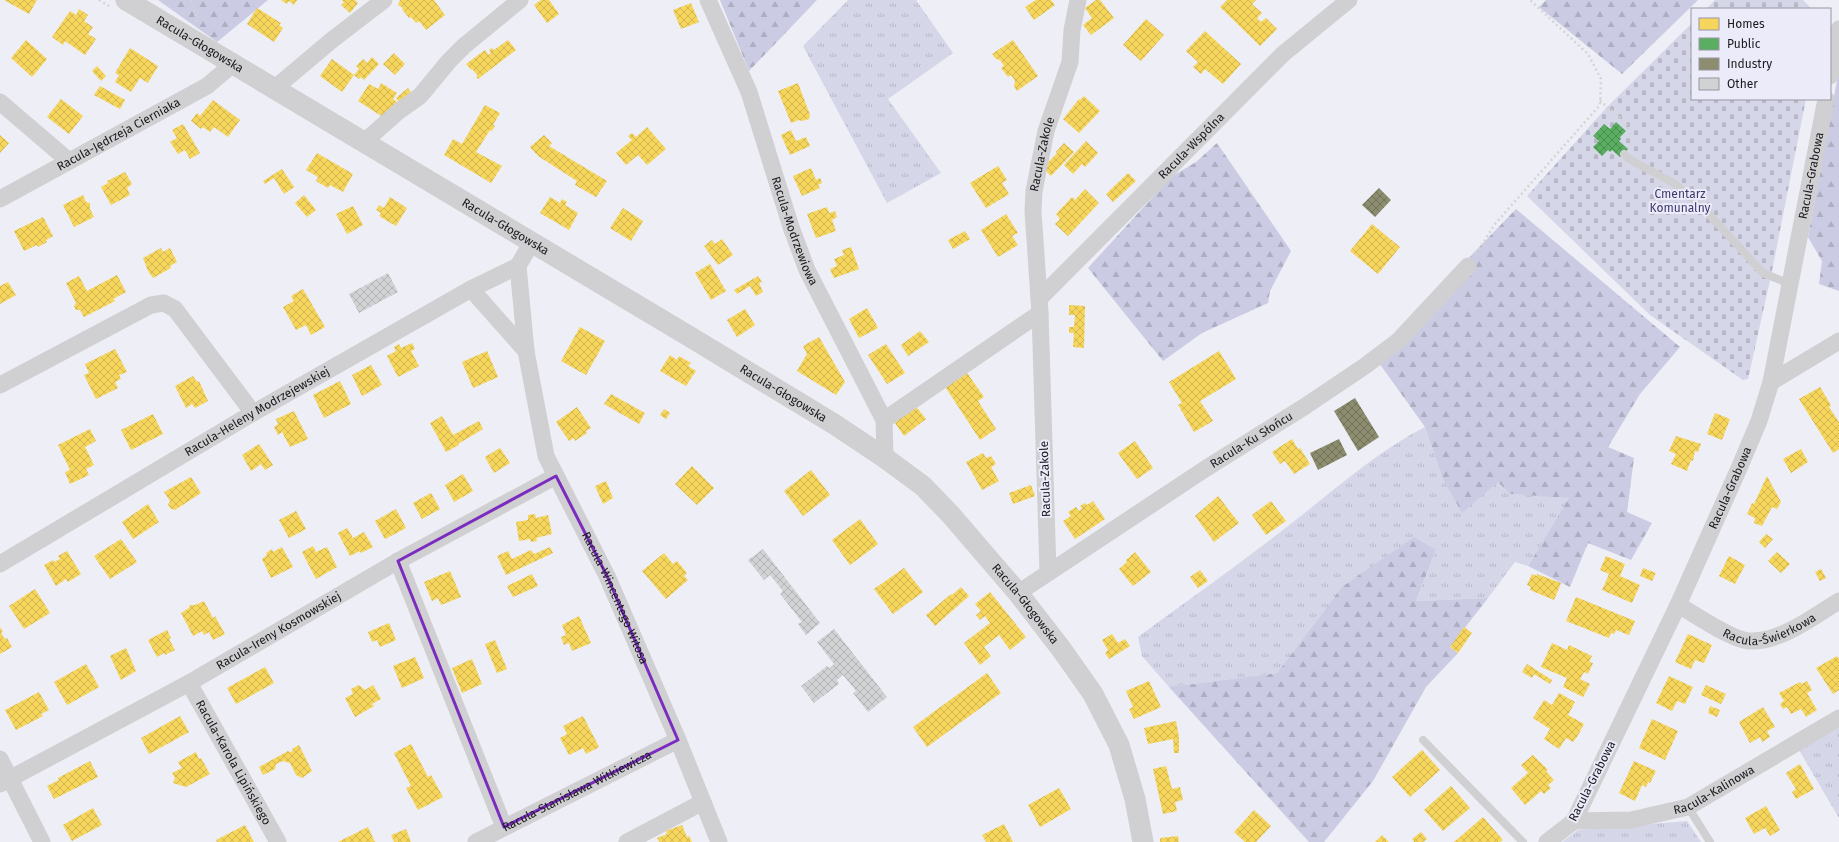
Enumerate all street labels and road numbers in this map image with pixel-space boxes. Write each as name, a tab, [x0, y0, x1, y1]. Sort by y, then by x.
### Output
street label: Racula-Głogowska	[154, 13, 246, 75]
street label: Racula-Jędrzeja Cierniaka	[54, 95, 183, 174]
street label: Racula-Wspólna	[1156, 110, 1227, 182]
street label: Racula-Zakole	[1027, 115, 1057, 193]
street label: Racula-Grabowa	[1796, 131, 1826, 220]
street label: Racula-Modrzewiowa	[769, 175, 821, 288]
street label: Racula-Głogowska	[459, 195, 552, 258]
street label: Racula-Głogowska	[737, 362, 829, 425]
street label: Racula-Heleny Modrzejewskiej	[182, 364, 332, 459]
street label: Racula-Ku Słońcu	[1207, 409, 1295, 471]
street label: Racula-Zakole	[1037, 441, 1053, 517]
street label: Racula-Grabowa	[1706, 445, 1754, 531]
street label: Racula-Wincentego Witosa	[579, 529, 651, 666]
street label: Racula-Głogowska	[989, 561, 1062, 647]
street label: Racula-Ireny Kosmowskiej	[214, 589, 343, 673]
street label: Racula-Świerkowa	[1721, 611, 1818, 648]
street label: Racula-Karola Lipińskiego	[193, 698, 274, 827]
street label: Racula-Grabowa	[1566, 738, 1618, 824]
street label: Racula-Stanisława Witkiewicza	[500, 748, 654, 835]
street label: Racula-Kalinowa	[1672, 763, 1757, 817]

